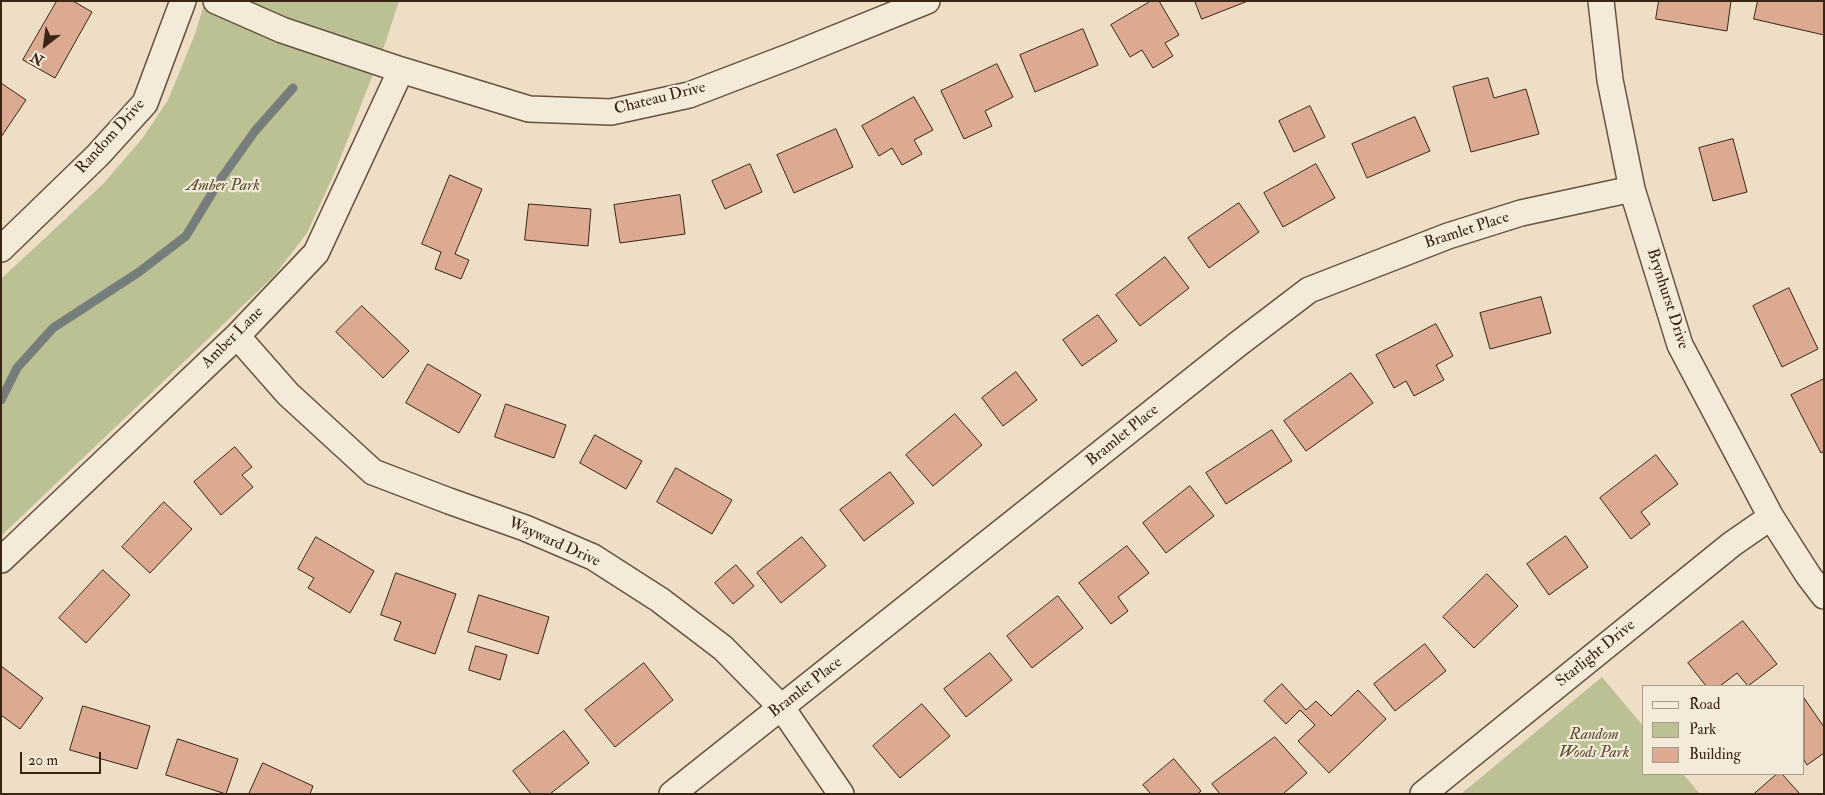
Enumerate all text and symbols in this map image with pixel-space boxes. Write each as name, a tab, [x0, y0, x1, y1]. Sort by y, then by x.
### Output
north arrow	[20, 20, 70, 70]
text: N	[28, 48, 47, 69]
street label: Chateau Drive	[612, 78, 708, 120]
street label: Random Drive	[72, 96, 150, 178]
park label: Amber Park	[186, 177, 260, 197]
street label: Bramlet Place	[1422, 208, 1512, 254]
street label: Brynhurst Drive	[1642, 246, 1692, 352]
street label: Amber Lane	[198, 303, 268, 373]
street label: Bramlet Place	[1083, 401, 1163, 471]
street label: Wayward Drive	[505, 514, 603, 572]
street label: Starlight Drive	[1553, 616, 1639, 692]
street label: Bramlet Place	[765, 653, 847, 723]
legend	[1642, 685, 1805, 775]
text: Road	[1689, 695, 1720, 714]
text: Park	[1689, 720, 1716, 739]
park label: Random Woods Park	[1559, 726, 1629, 764]
scale bar	[22, 742, 104, 774]
text: Building	[1689, 745, 1741, 764]
text: 20 m	[28, 751, 58, 770]

